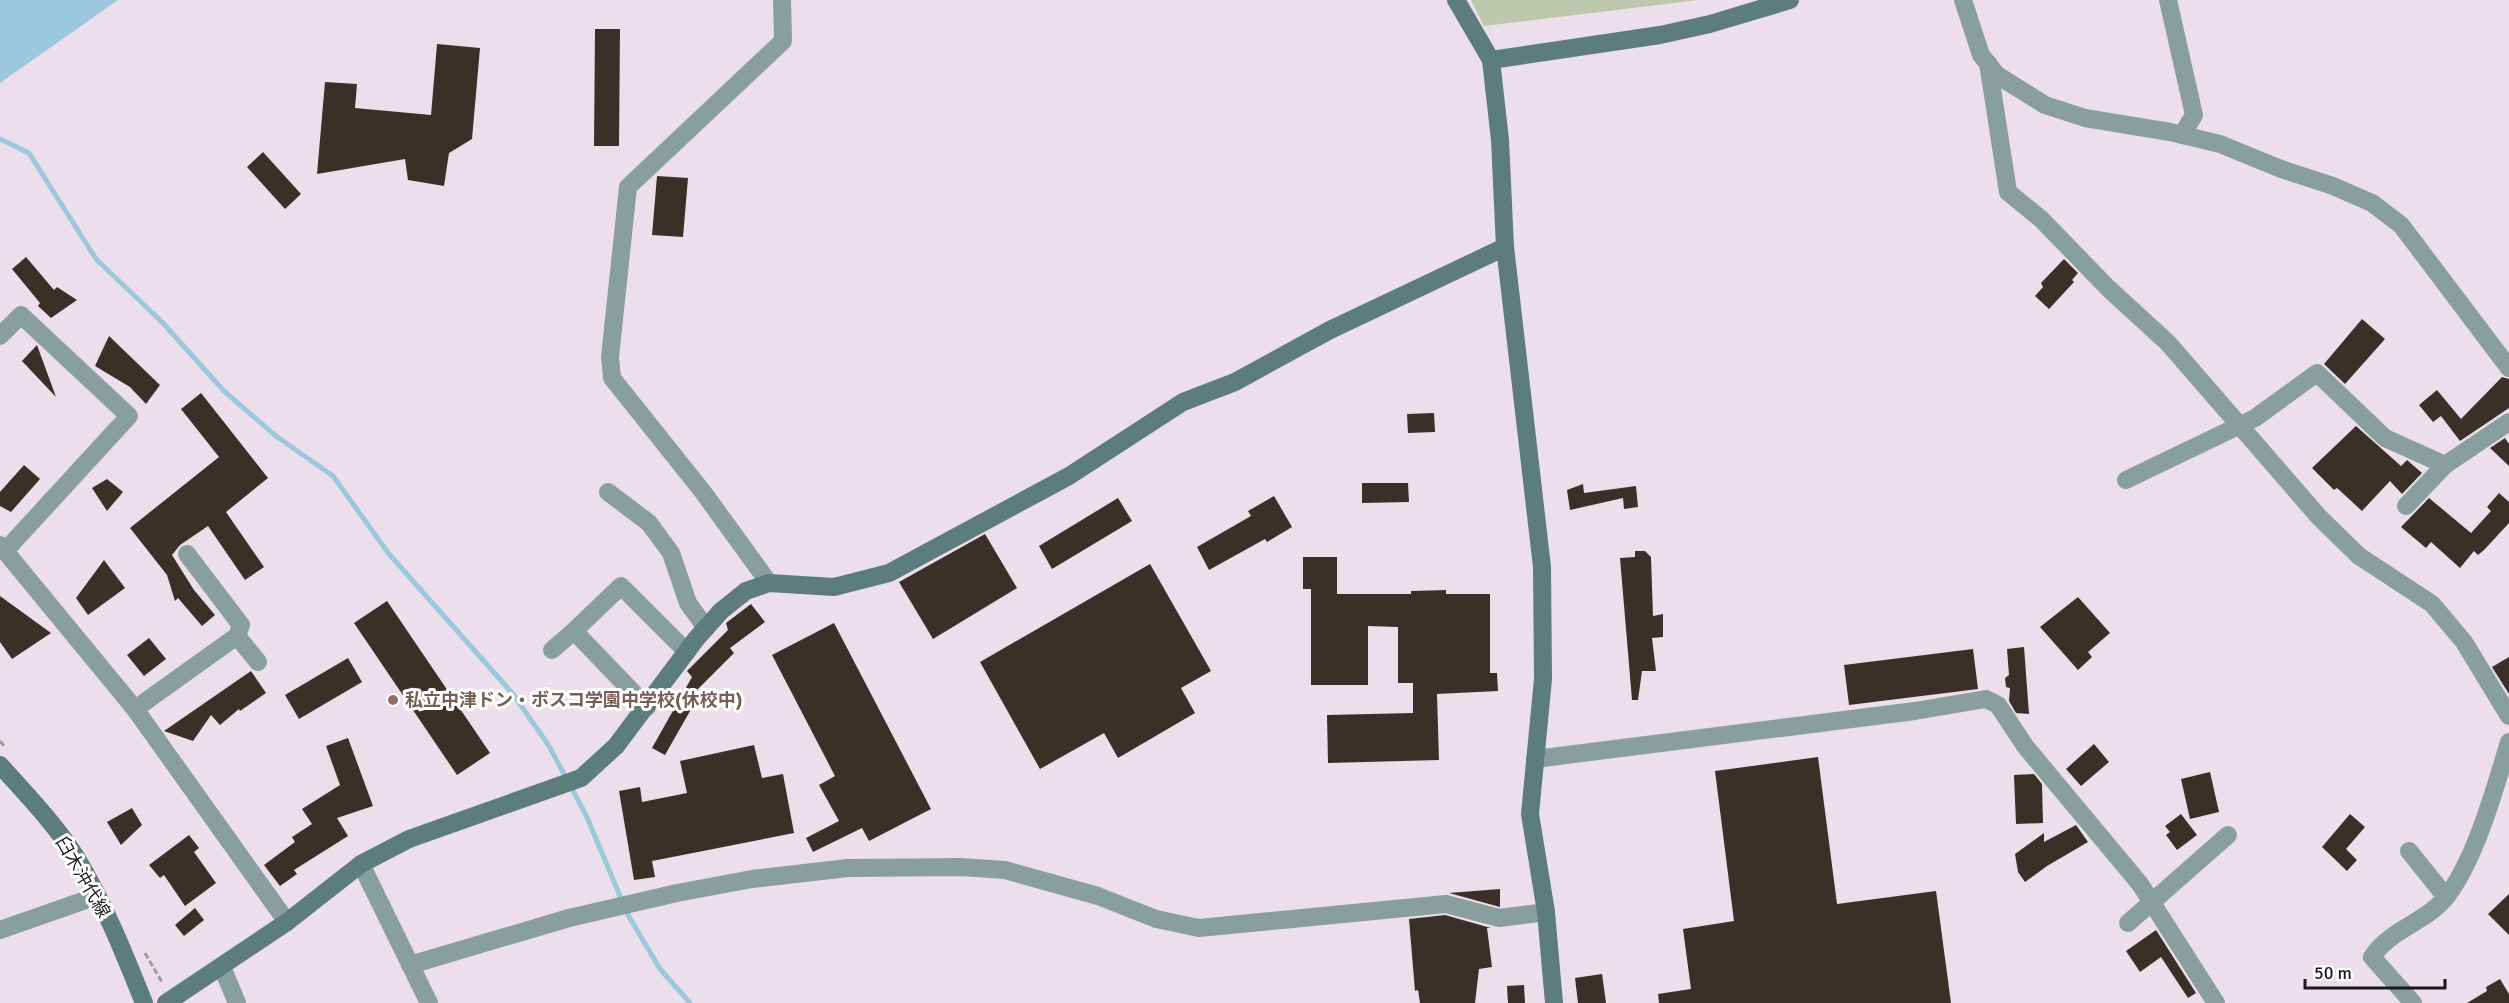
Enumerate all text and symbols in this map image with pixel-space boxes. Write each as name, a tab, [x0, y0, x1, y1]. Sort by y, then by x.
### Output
place label: 私立中津ドン・ボスコ学園中学校(休校中)	[405, 689, 743, 711]
marker: 私立中津ドン・ボスコ学園中学校(休校中)	[386, 693, 400, 707]
street label: 臼木沖代線	[51, 833, 115, 921]
scale bar	[2305, 952, 2444, 990]
text: 50 m	[2314, 962, 2352, 984]

